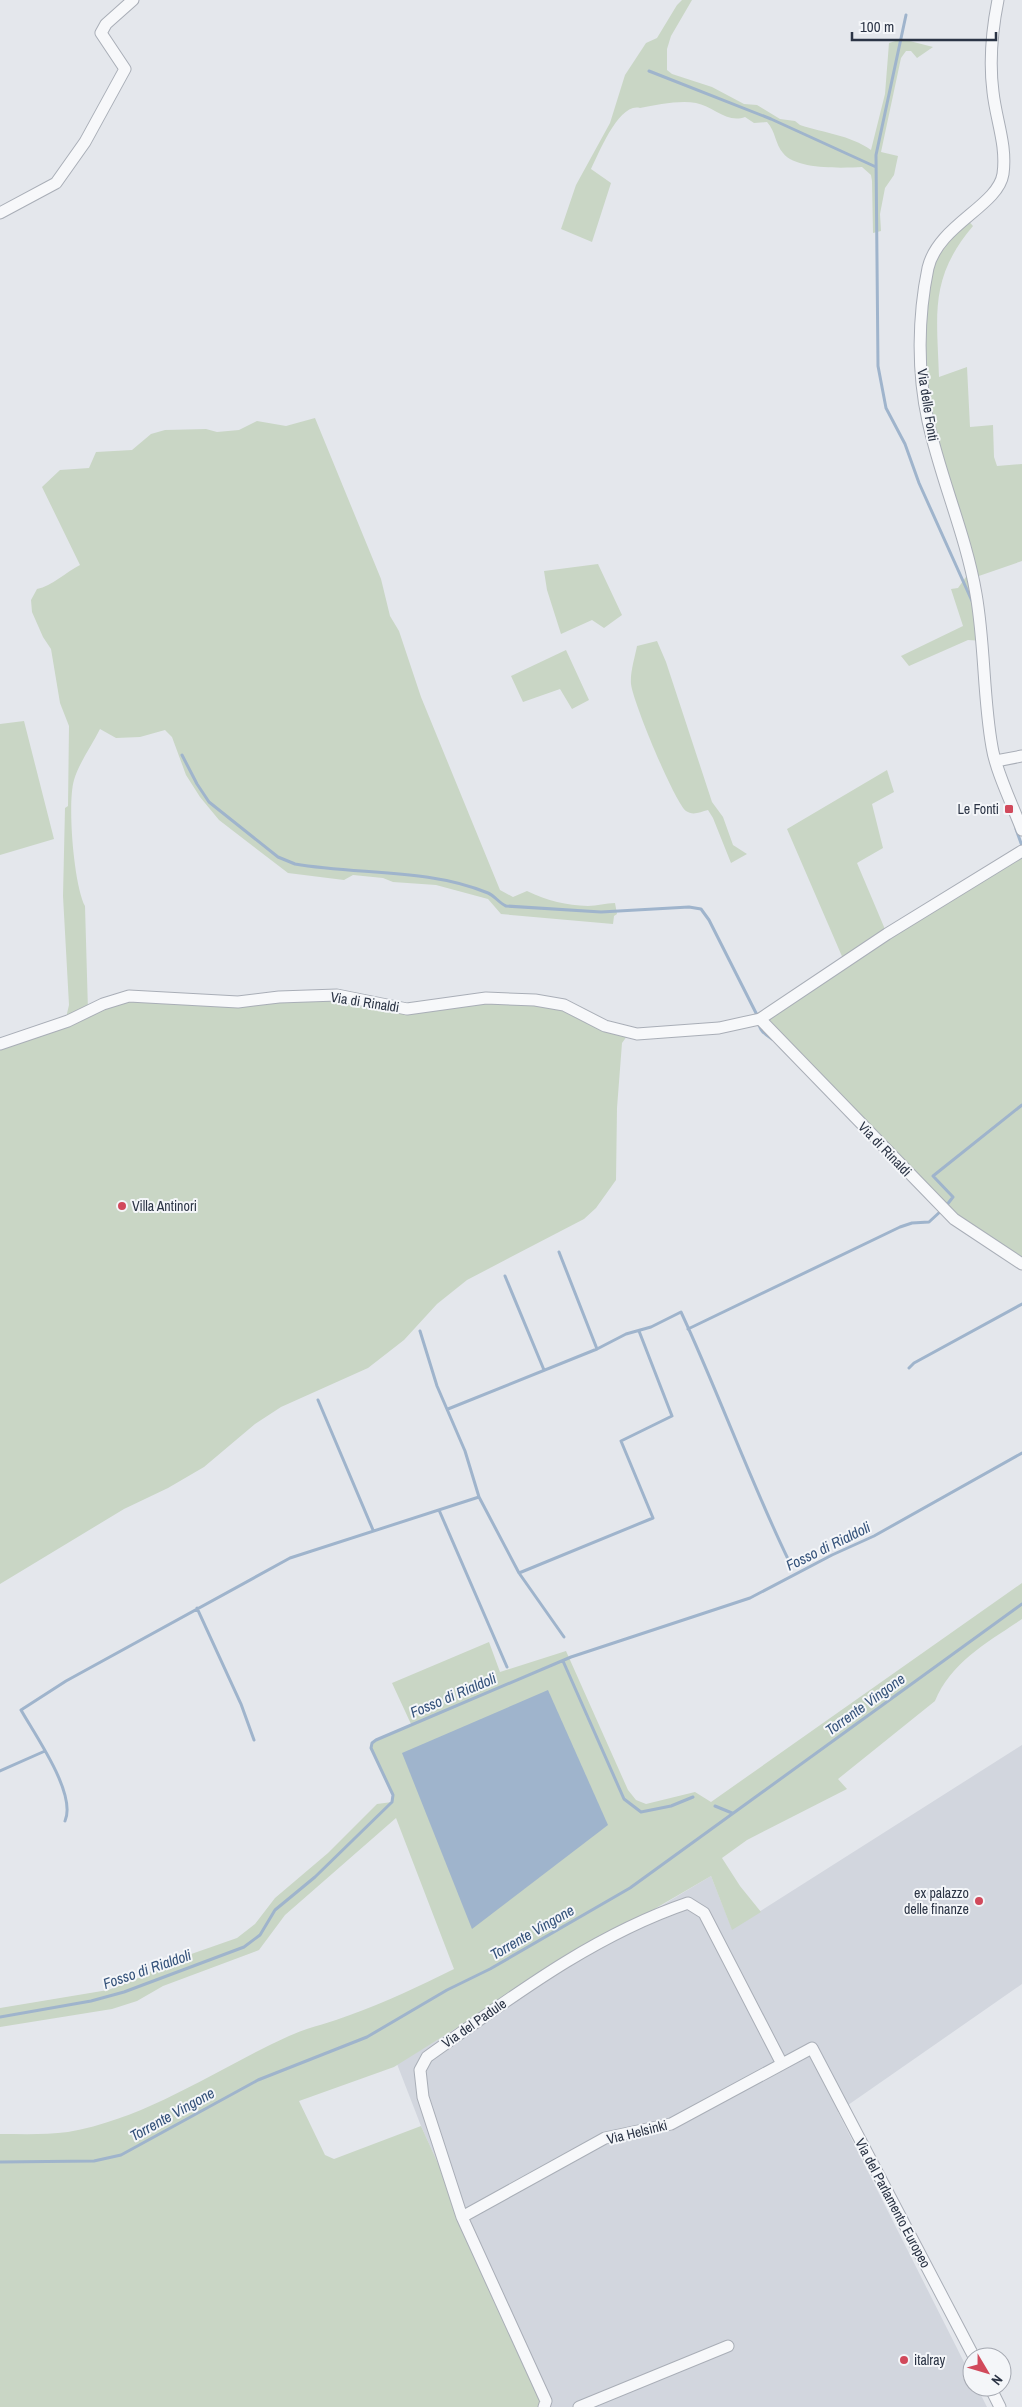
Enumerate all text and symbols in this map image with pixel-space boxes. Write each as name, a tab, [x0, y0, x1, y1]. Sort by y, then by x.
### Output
scale bar	[852, 10, 996, 42]
text: 100 m	[860, 16, 894, 37]
street label: Via delle Fonti	[913, 367, 943, 443]
place label: Le Fonti	[957, 800, 999, 818]
marker: Le Fonti	[1003, 803, 1015, 815]
street label: Via di Rinaldi	[329, 988, 401, 1016]
street label: Via di Rinaldi	[854, 1118, 916, 1180]
place label: Villa Antinori	[132, 1197, 197, 1215]
marker: Villa Antinori	[116, 1200, 128, 1212]
water label: Fosso di Rialdoli	[782, 1516, 874, 1576]
water label: Fosso di Rialdoli	[407, 1667, 500, 1723]
water label: Torrente Vingone	[821, 1668, 909, 1740]
place label: ex palazzo delle finanze	[904, 1884, 969, 1918]
marker: ex palazzo delle finanze	[973, 1895, 985, 1907]
water label: Torrente Vingone	[486, 1899, 578, 1965]
water label: Fosso di Rialdoli	[100, 1944, 194, 1994]
street label: Via del Padule	[438, 1994, 510, 2052]
water label: Torrente Vingone	[126, 2082, 218, 2146]
street label: Via Helsinki	[605, 2116, 669, 2148]
street label: Via del Parlamento Europeo	[851, 2135, 935, 2271]
north arrow	[962, 2347, 1012, 2397]
place label: italray	[914, 2351, 946, 2369]
marker: italray	[898, 2354, 910, 2366]
text: N	[988, 2371, 1007, 2389]

